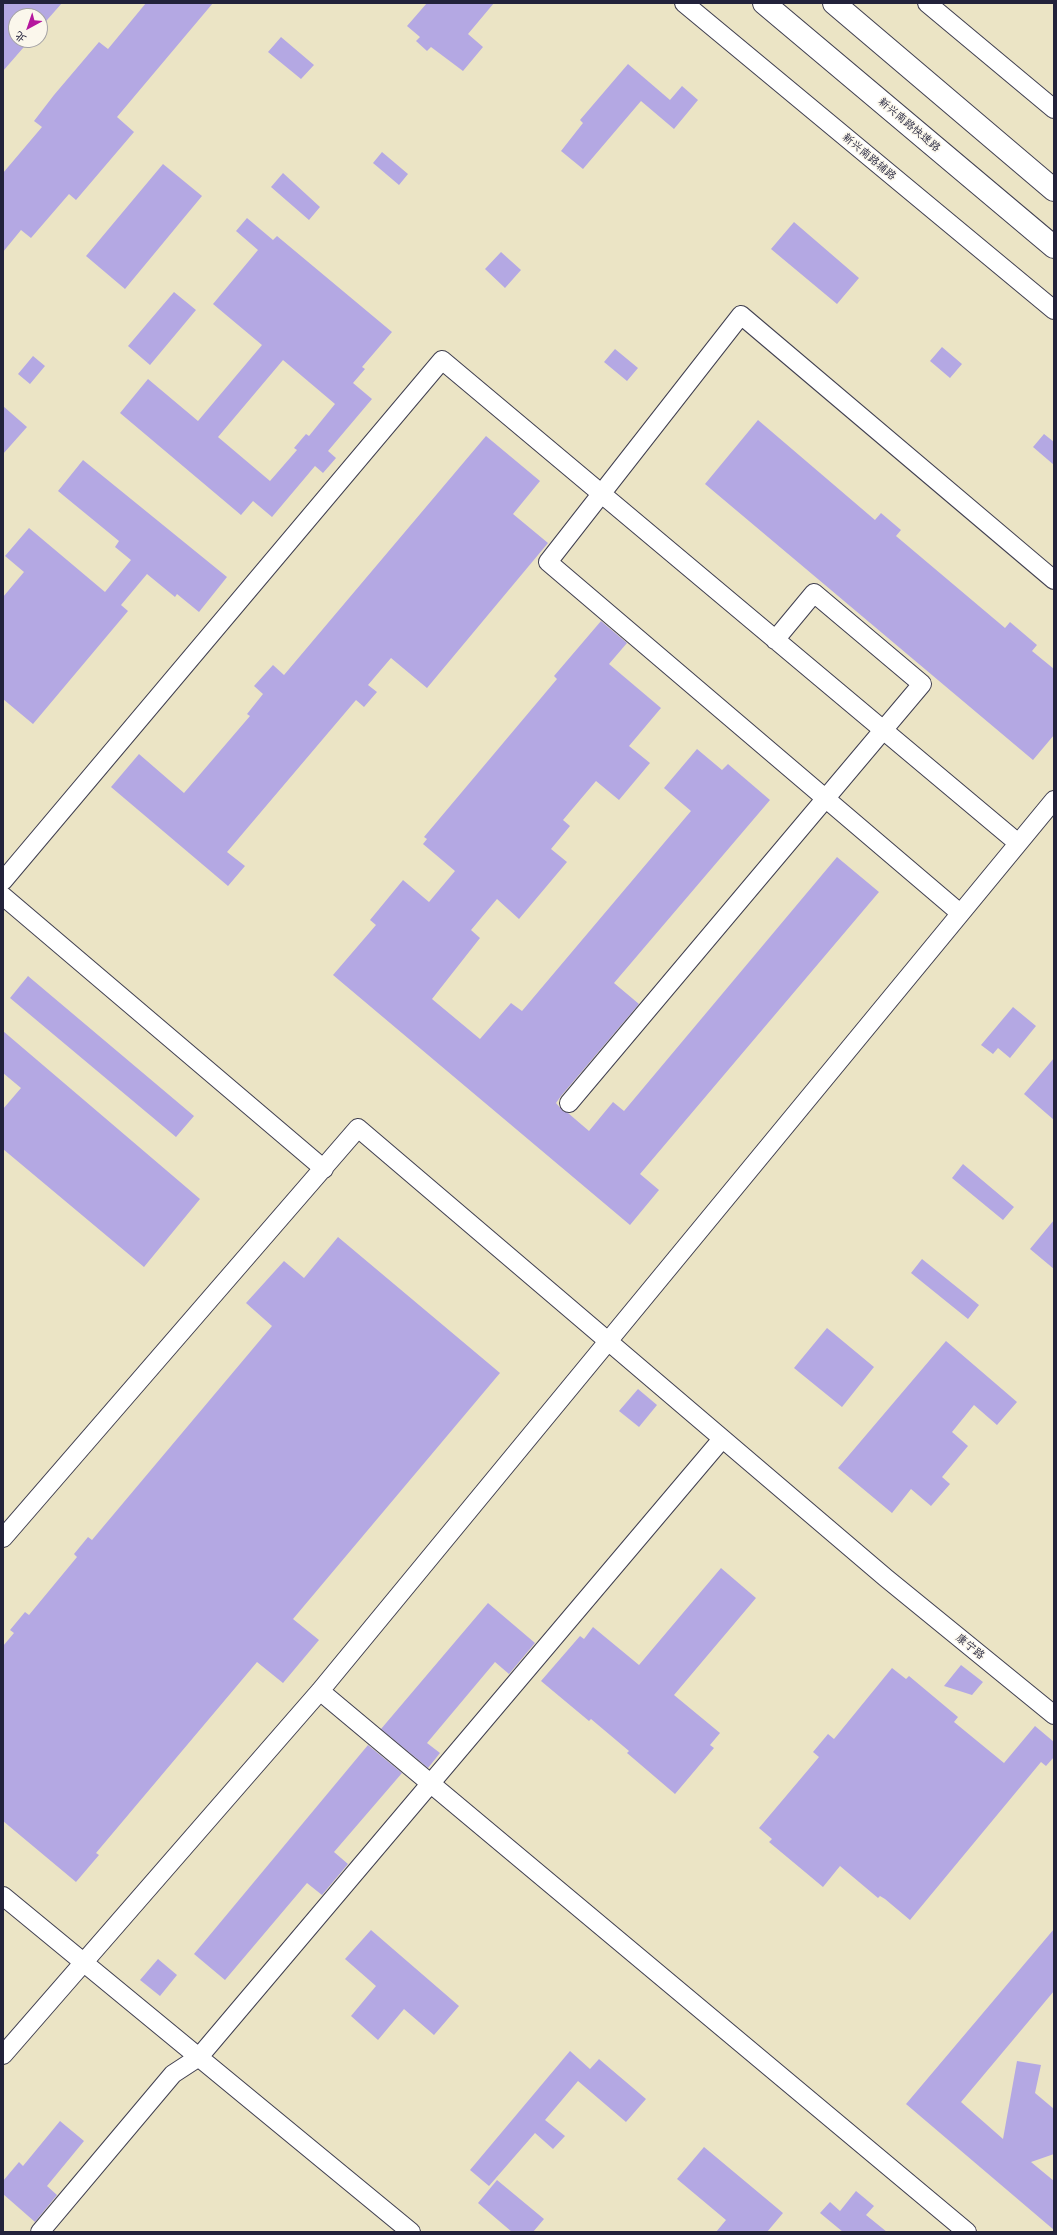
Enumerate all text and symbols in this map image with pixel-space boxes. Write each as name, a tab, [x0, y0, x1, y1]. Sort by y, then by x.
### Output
north arrow	[8, 8, 48, 48]
text: 北	[12, 28, 30, 46]
street label: 新兴南路快速路	[875, 95, 943, 155]
street label: 新兴南路辅路	[839, 131, 899, 183]
street label: 康宁路	[953, 1631, 987, 1663]

